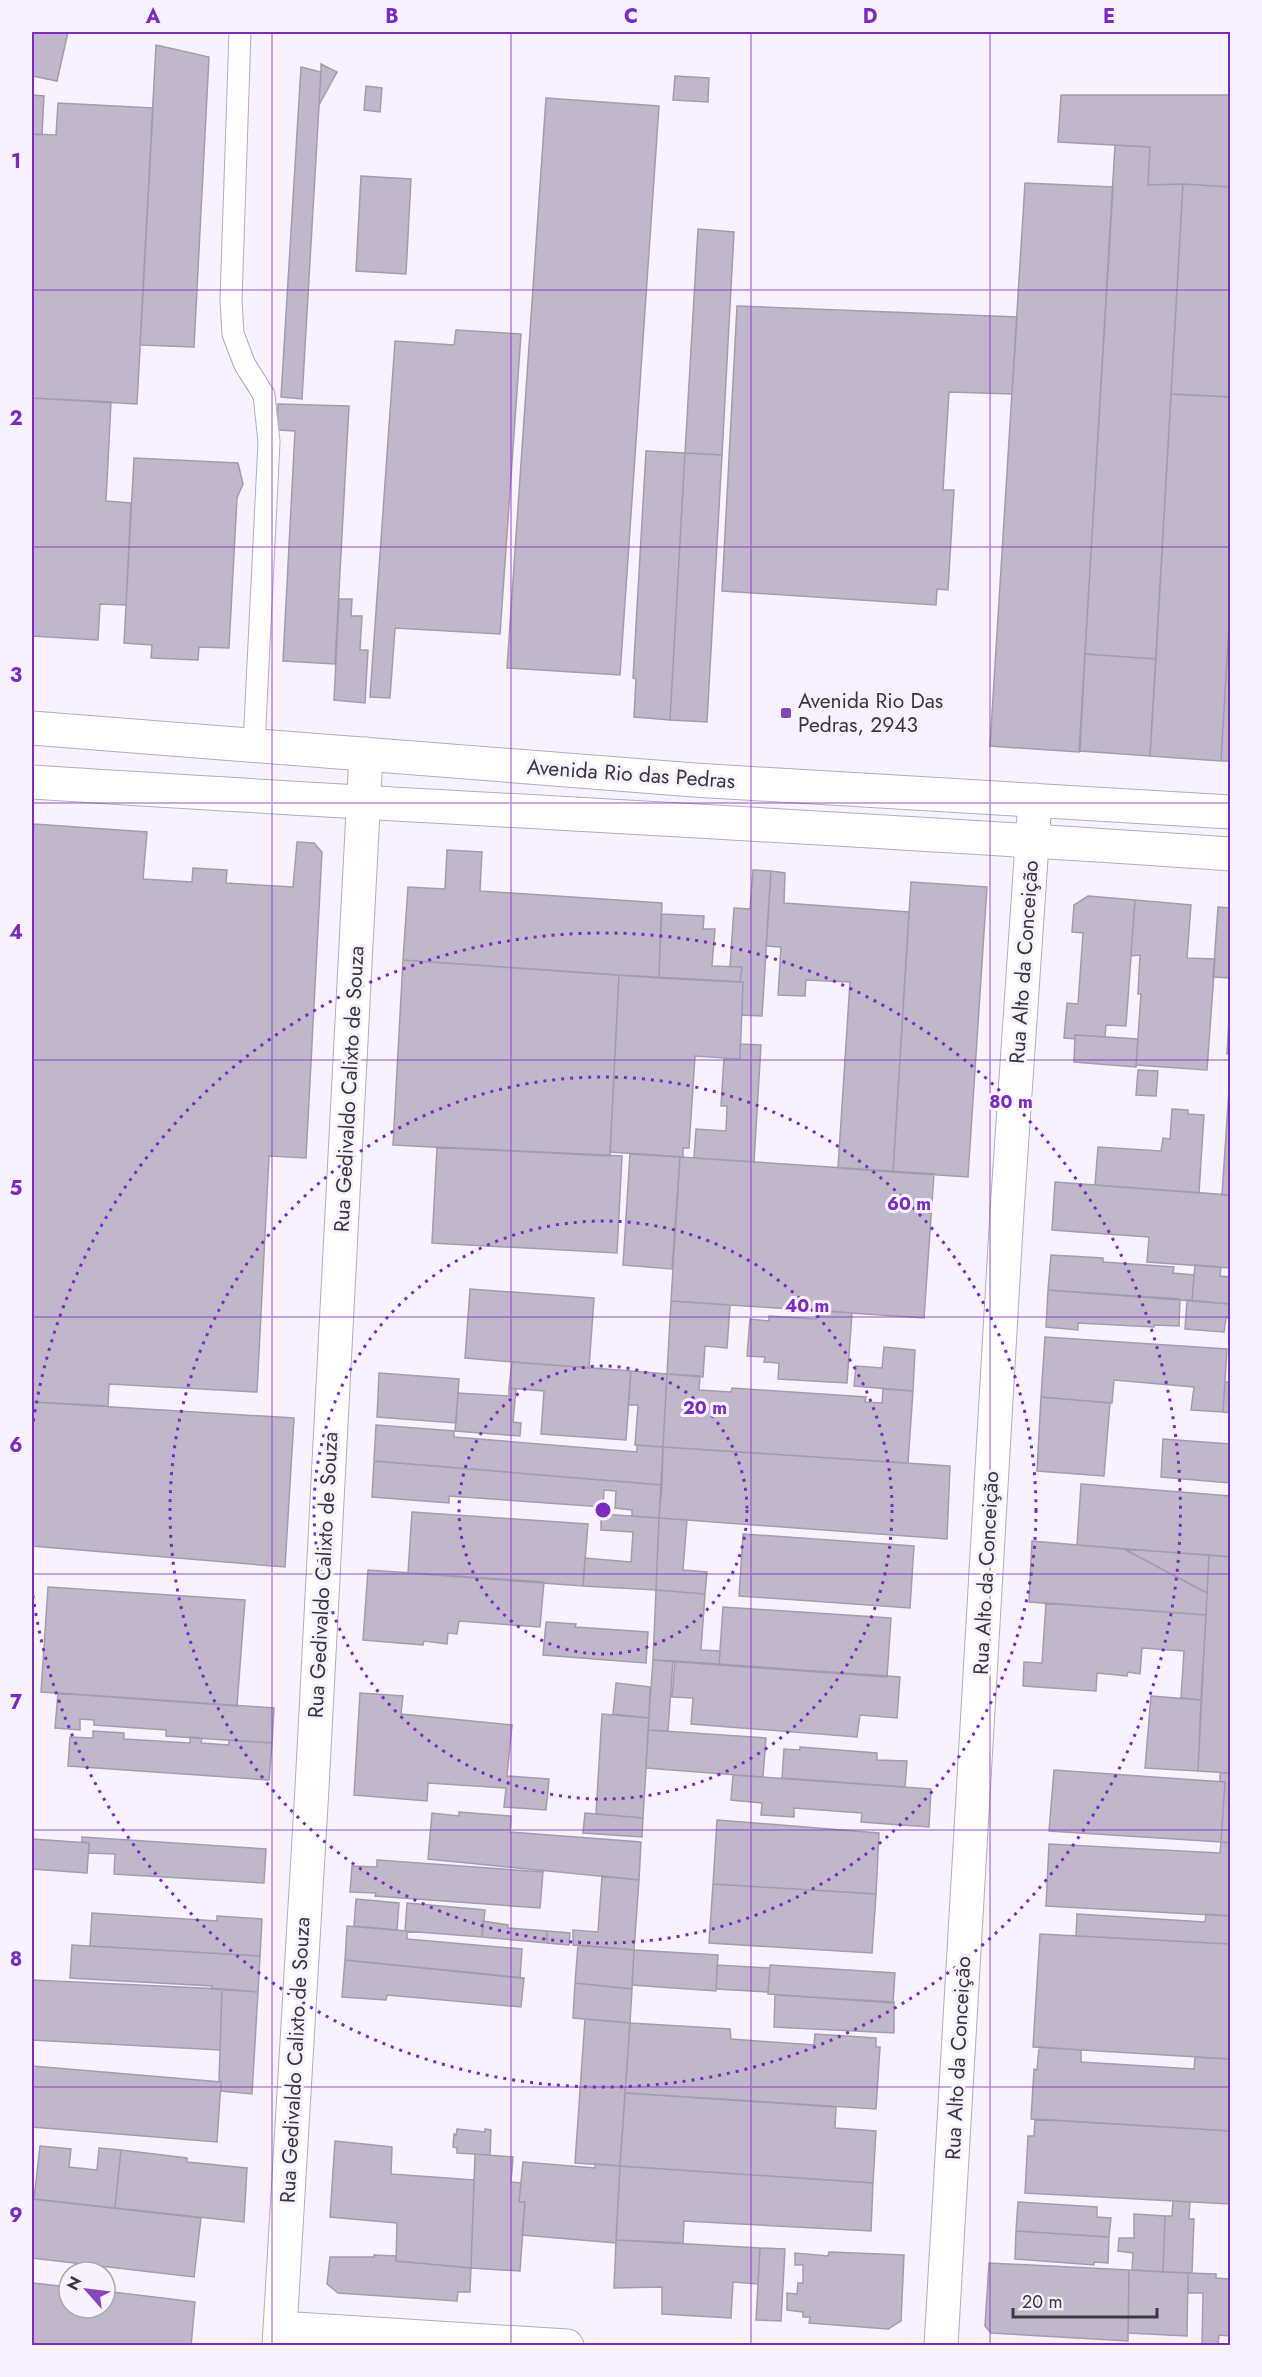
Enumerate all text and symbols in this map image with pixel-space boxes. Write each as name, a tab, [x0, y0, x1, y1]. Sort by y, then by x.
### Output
text: A	[145, 2, 161, 31]
text: B	[385, 2, 399, 31]
text: C	[624, 2, 638, 31]
text: D	[863, 2, 877, 31]
text: E	[1103, 2, 1115, 31]
text: 1	[11, 147, 21, 176]
text: 2	[9, 404, 23, 433]
text: 3	[10, 661, 22, 690]
place label: Avenida Rio Das Pedras, 2943	[798, 686, 943, 740]
marker: Avenida Rio Das Pedras, 2943	[779, 706, 793, 720]
street label: Avenida Rio das Pedras	[526, 752, 736, 796]
street label: Rua Alto da Conceição	[1002, 859, 1046, 1065]
text: 4	[9, 918, 23, 947]
street label: Rua Gedivaldo Calixto de Souza	[327, 945, 371, 1233]
text: 80 m	[989, 1089, 1033, 1115]
text: 5	[10, 1174, 23, 1203]
text: 60 m	[887, 1191, 931, 1217]
text: 40 m	[785, 1293, 829, 1319]
text: 20 m	[683, 1395, 727, 1421]
text: 6	[9, 1431, 23, 1460]
street label: Rua Gedivaldo Calixto de Souza	[301, 1431, 345, 1719]
street label: Rua Alto da Conceição	[966, 1470, 1006, 1676]
centre of rings	[593, 1500, 613, 1520]
text: 7	[10, 1688, 23, 1717]
street label: Rua Gedivaldo Calixto de Souza	[273, 1916, 317, 2204]
text: 8	[10, 1945, 22, 1974]
street label: Rua Alto da Conceição	[938, 1955, 978, 2161]
text: 9	[9, 2201, 23, 2230]
north arrow	[57, 2260, 117, 2320]
text: N	[61, 2272, 87, 2294]
scale bar	[1013, 2281, 1157, 2319]
text: 20 m	[1022, 2289, 1062, 2315]

